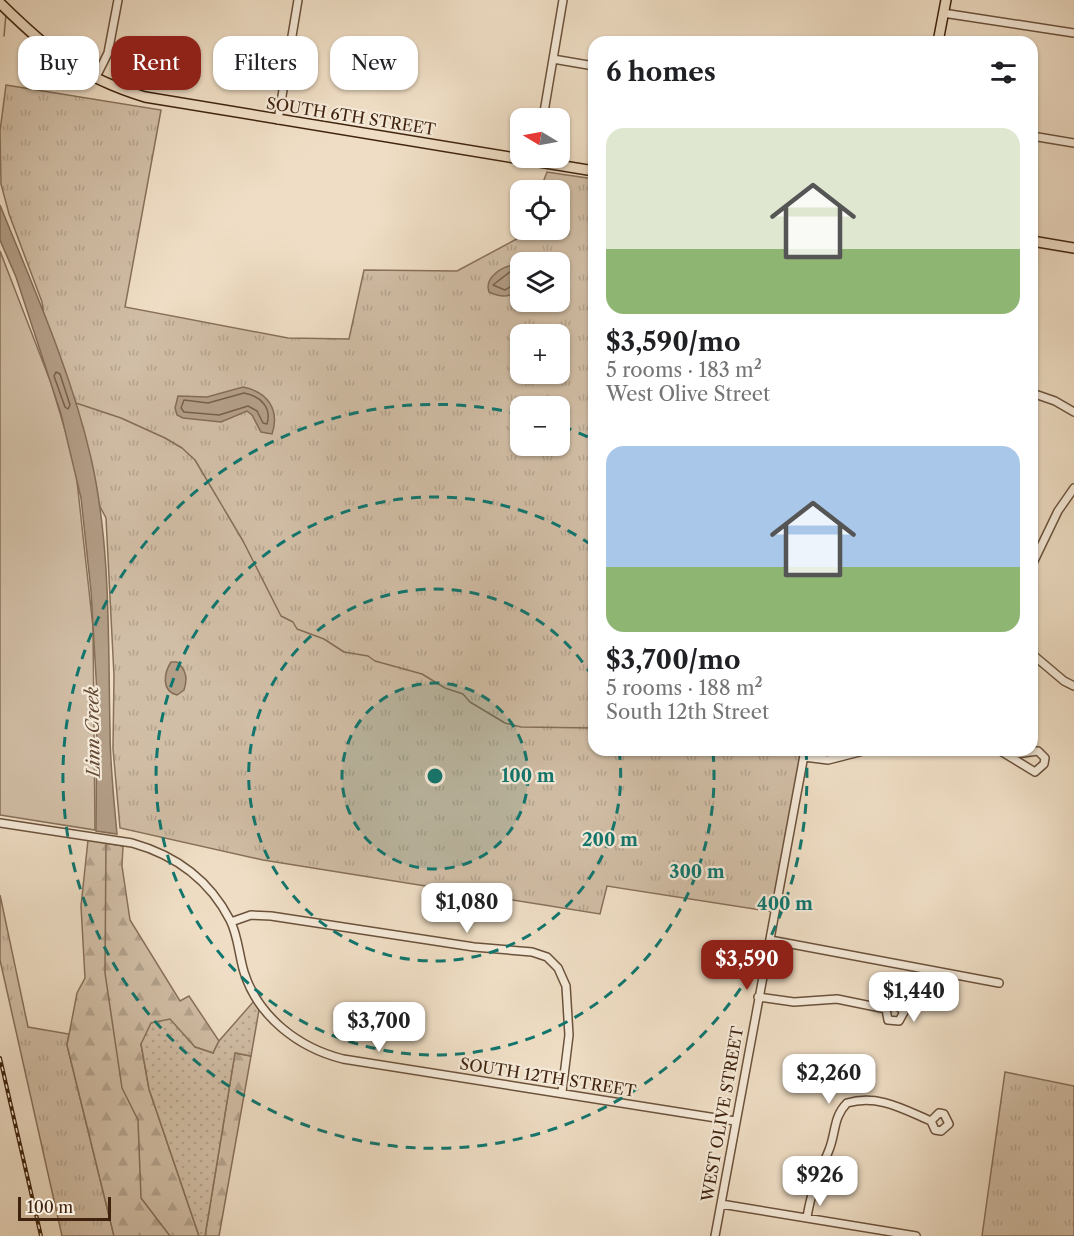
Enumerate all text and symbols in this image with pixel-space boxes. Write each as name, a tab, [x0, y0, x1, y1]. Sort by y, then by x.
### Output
chip: Buy	[18, 36, 99, 90]
chip: Rent	[111, 36, 201, 90]
chip: Filters	[213, 36, 318, 90]
chip: New	[330, 36, 418, 90]
text: 6 homes	[606, 56, 716, 88]
icon: filters	[987, 56, 1020, 89]
street label: SOUTH 6TH STREET	[265, 93, 437, 139]
north arrow	[510, 108, 570, 168]
map controls	[510, 108, 570, 456]
icon: home	[759, 167, 867, 275]
button: locate	[510, 180, 570, 240]
button: layers	[510, 252, 570, 312]
button: +	[510, 324, 570, 384]
text: $3,590/mo	[606, 326, 741, 358]
text: 5 rooms · 183 m²	[606, 358, 762, 382]
text: West Olive Street	[606, 382, 770, 406]
button: −	[510, 396, 570, 456]
icon: home	[759, 485, 867, 593]
text: $3,700/mo	[606, 644, 740, 676]
text: 5 rooms · 188 m²	[606, 676, 763, 700]
water label: Linn Creek	[81, 686, 105, 780]
text: South 12th Street	[606, 700, 769, 724]
text: 100 m	[501, 765, 555, 787]
centre of rings	[425, 766, 445, 786]
text: 200 m	[582, 829, 638, 851]
text: 300 m	[669, 861, 725, 883]
pin: $1,080	[418, 883, 516, 934]
text: $1,080	[435, 890, 499, 914]
text: 400 m	[757, 893, 813, 915]
pin: $3,590	[698, 940, 796, 991]
text: $3,590	[715, 947, 779, 971]
pin: $1,440	[865, 972, 963, 1023]
text: $1,440	[883, 979, 945, 1003]
pin: $3,700	[330, 1002, 428, 1053]
text: $3,700	[347, 1009, 411, 1033]
street label: WEST OLIVE STREET	[697, 1025, 747, 1204]
street label: SOUTH 12TH STREET	[458, 1053, 638, 1101]
pin: $2,260	[780, 1054, 878, 1105]
text: $2,260	[797, 1061, 861, 1085]
pin: $926	[784, 1156, 856, 1207]
text: $926	[797, 1163, 843, 1187]
scale bar	[18, 1194, 111, 1222]
text: 100 m	[27, 1197, 73, 1217]

